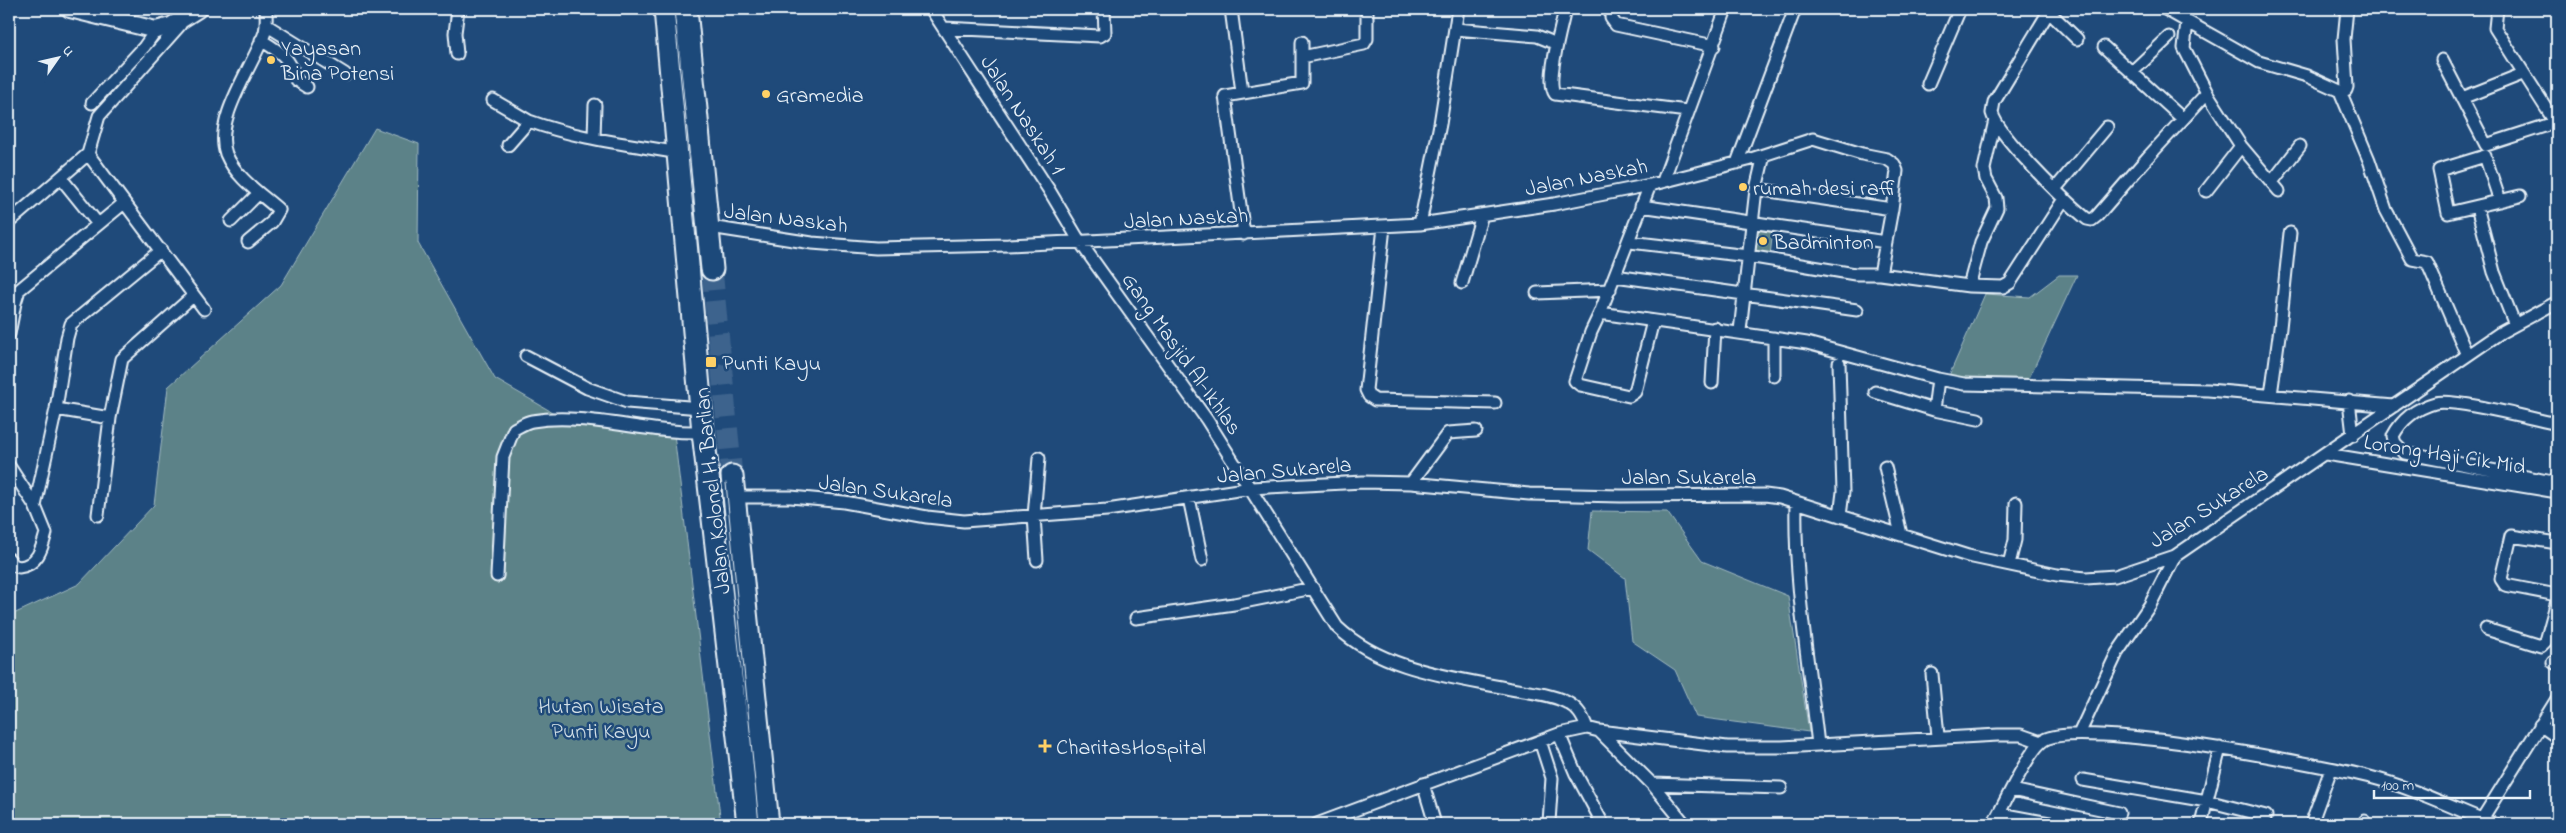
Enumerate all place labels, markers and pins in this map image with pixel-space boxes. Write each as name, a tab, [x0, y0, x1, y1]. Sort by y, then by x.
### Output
place label: Yayasan Bina Potensi	[280, 34, 394, 91]
marker: Yayasan Bina Potensi	[265, 54, 277, 66]
place label: Gramedia	[776, 81, 864, 113]
marker: Gramedia	[760, 88, 772, 100]
place label: rumah desi raffi	[1753, 174, 1896, 206]
marker: rumah desi raffi	[1737, 181, 1749, 193]
place label: Badminton	[1772, 228, 1874, 260]
marker: Badminton	[1757, 235, 1769, 247]
place label: Punti Kayu	[722, 349, 821, 382]
marker: Punti Kayu	[704, 355, 718, 369]
place label: CharitasHospital	[1056, 733, 1206, 765]
marker: CharitasHospital	[1038, 739, 1052, 753]

